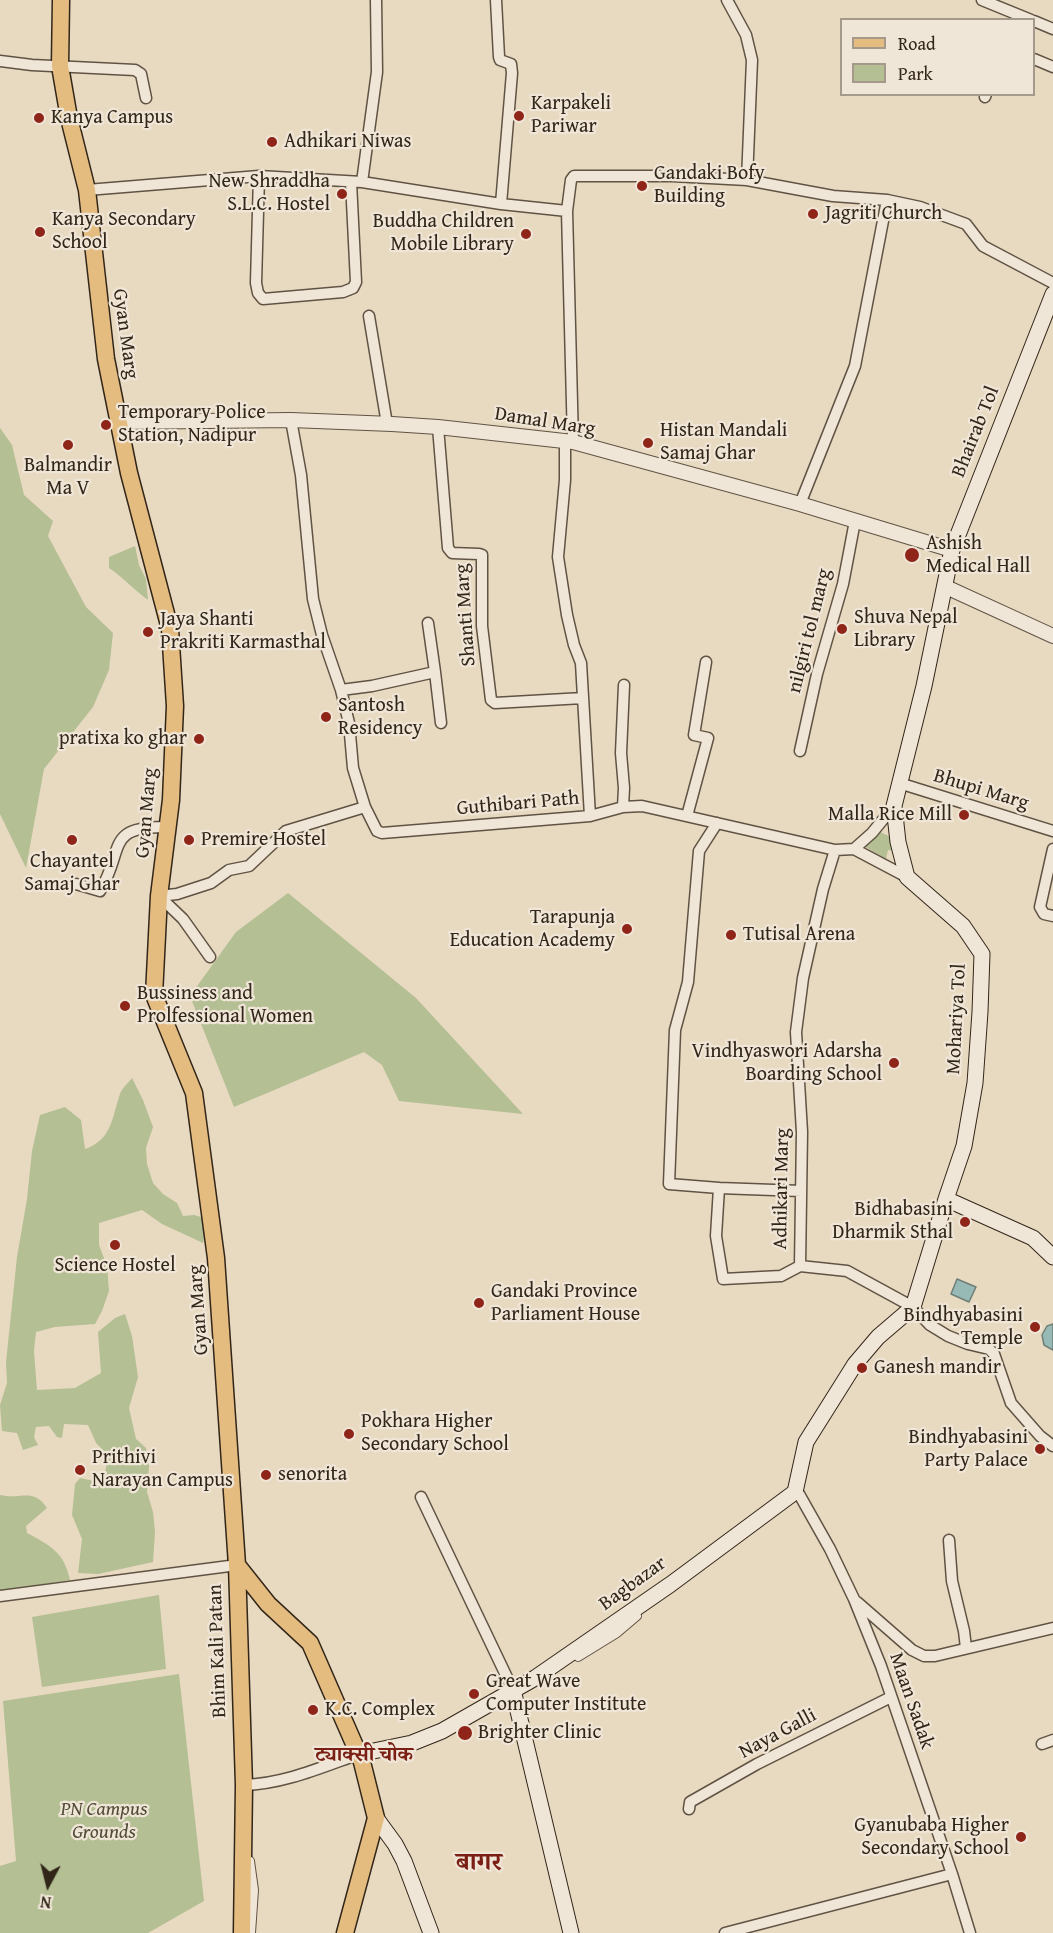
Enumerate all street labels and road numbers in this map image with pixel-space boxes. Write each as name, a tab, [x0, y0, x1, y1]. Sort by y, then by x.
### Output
street label: Gyan Marg	[107, 287, 143, 381]
street label: Bhairab Tol	[947, 383, 1005, 481]
street label: Damal Marg	[493, 402, 597, 442]
street label: Shanti Marg	[450, 563, 482, 667]
street label: nilgiri tol marg	[783, 566, 837, 696]
street label: Bhupi Marg	[931, 764, 1031, 816]
street label: Gyan Marg	[131, 767, 163, 859]
street label: Guthibari Path	[456, 787, 580, 821]
street label: Mohariya Tol	[942, 963, 972, 1075]
street label: Adhikari Marg	[769, 1128, 795, 1250]
street label: Gyan Marg	[184, 1264, 214, 1356]
street label: Bagbazar	[595, 1552, 671, 1616]
street label: Bhim Kali Patan	[204, 1584, 232, 1718]
street label: Maan Sadak	[883, 1650, 939, 1752]
street label: Naya Galli	[735, 1704, 821, 1764]

